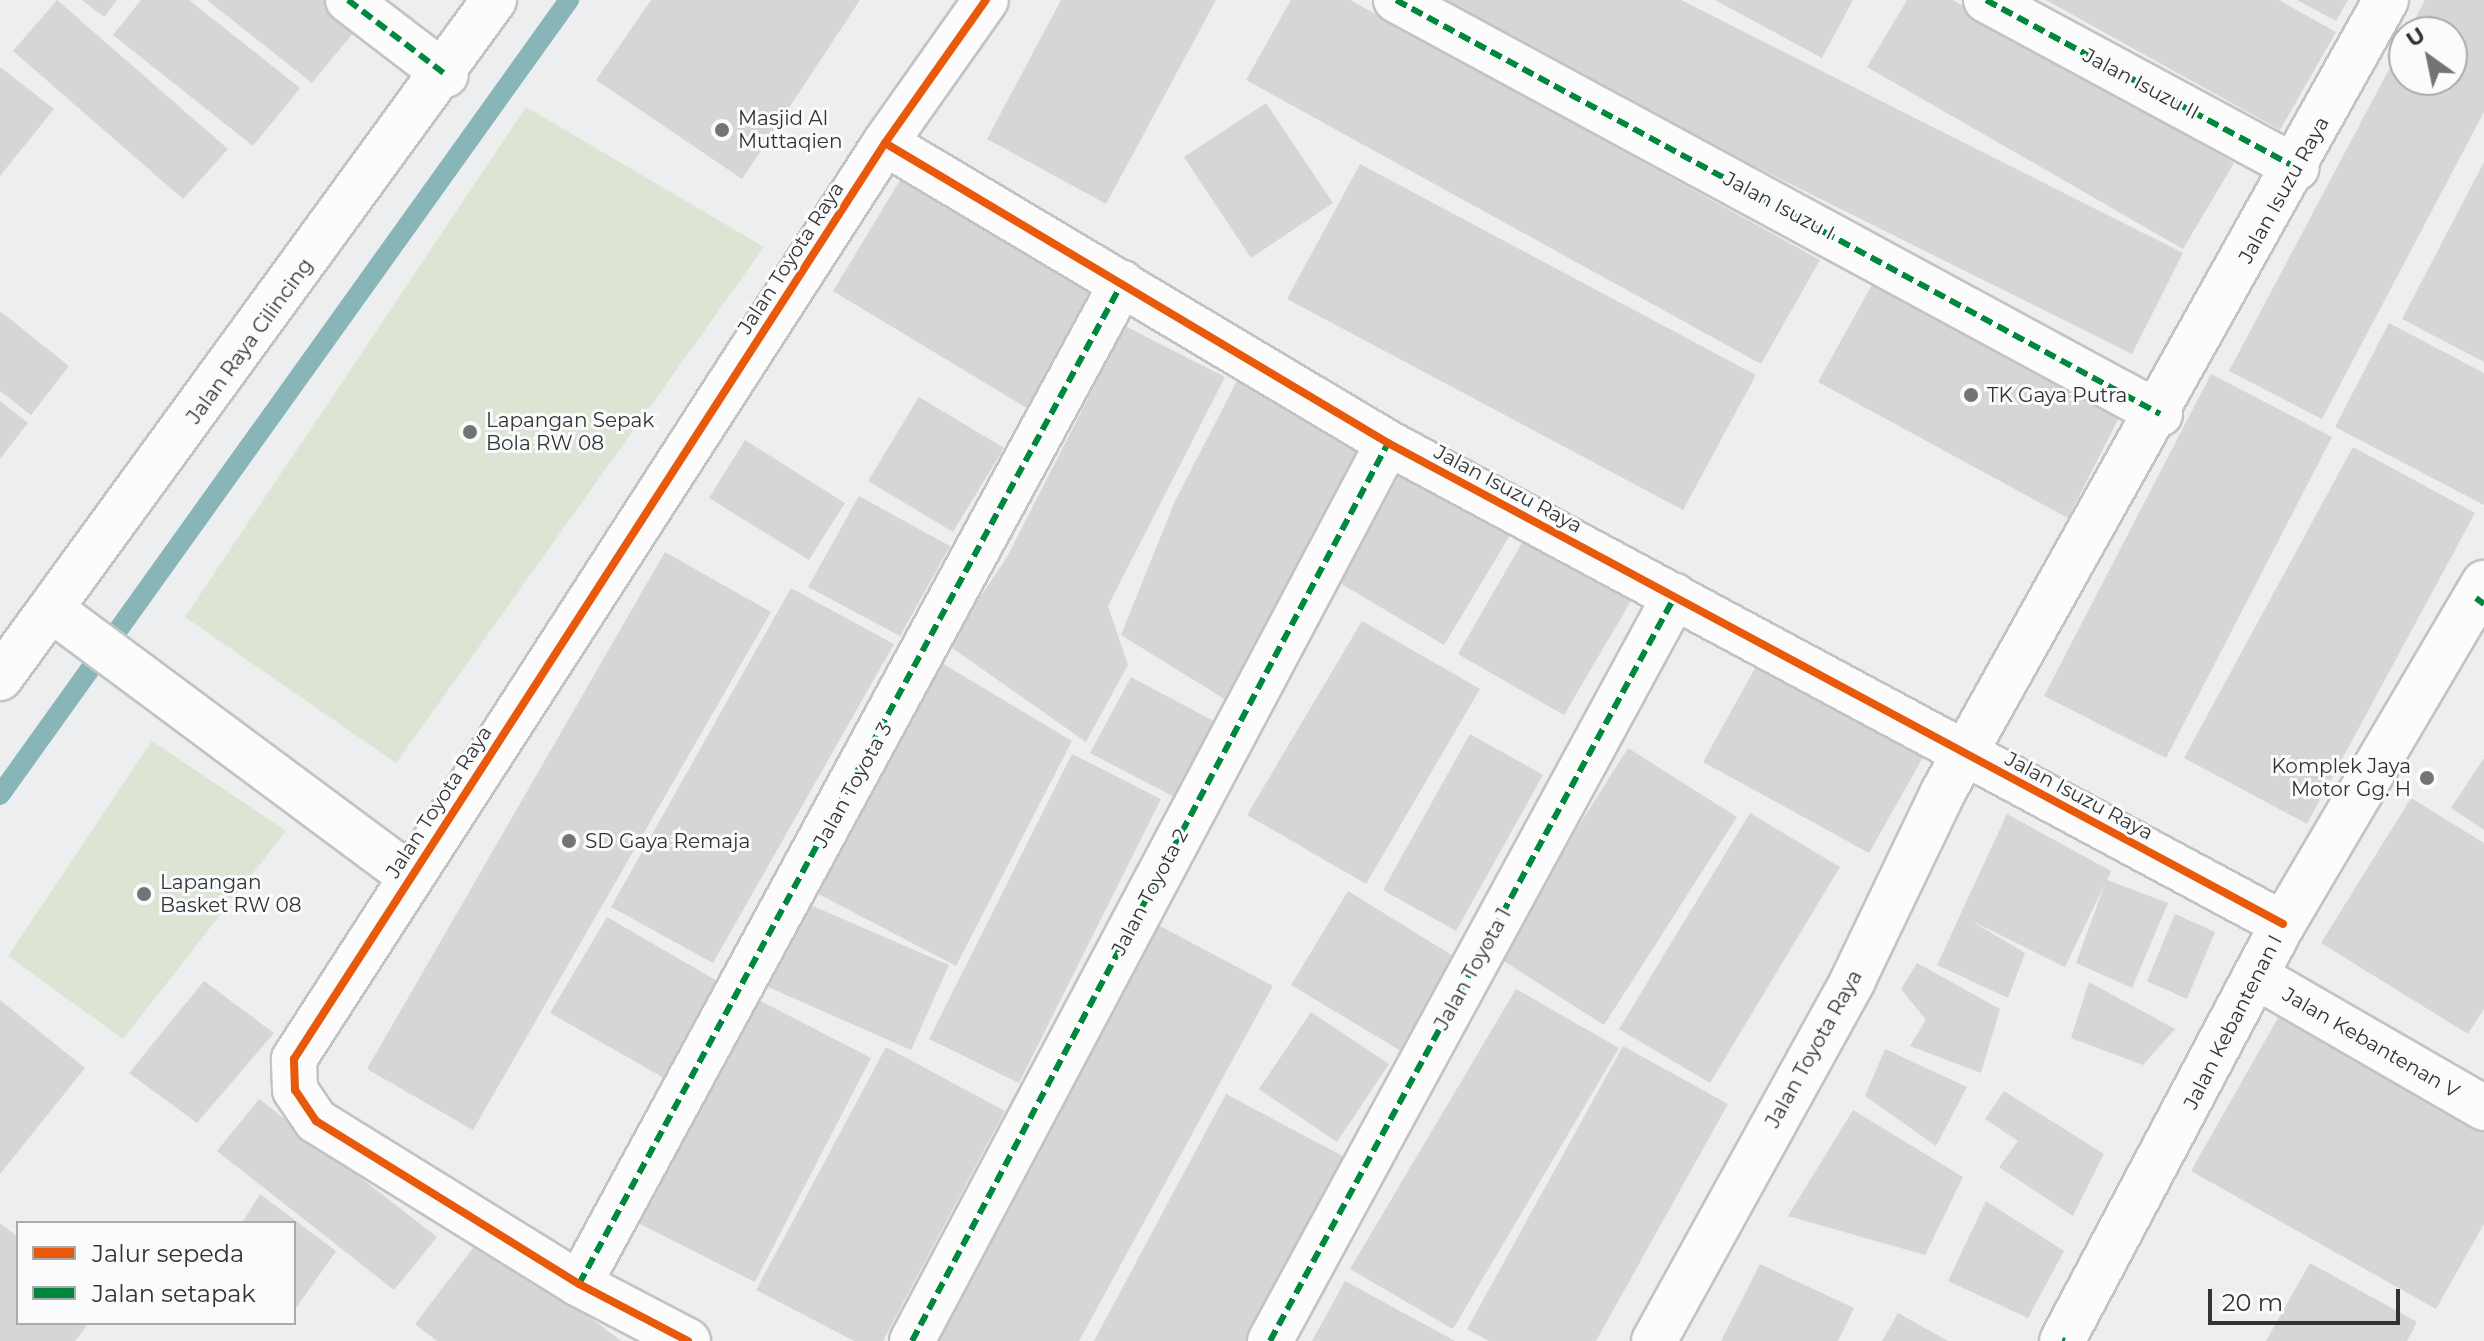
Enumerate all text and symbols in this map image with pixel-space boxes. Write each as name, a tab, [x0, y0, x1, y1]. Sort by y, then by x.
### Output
north arrow	[2388, 16, 2468, 96]
text: U	[2401, 21, 2430, 53]
street label: Jalan Isuzu II	[2079, 43, 2203, 125]
place label: Masjid Al Muttaqien	[738, 106, 842, 153]
street label: Jalan Isuzu Raya	[2234, 112, 2334, 268]
marker: Masjid Al Muttaqien	[713, 121, 731, 139]
street label: Jalan Isuzu I	[1720, 167, 1838, 245]
street label: Jalan Toyota Raya	[733, 178, 849, 338]
street label: Jalan Raya Cilincing	[182, 254, 318, 428]
place label: TK Gaya Putra	[1987, 383, 2127, 407]
marker: TK Gaya Putra	[1962, 386, 1980, 404]
place label: Lapangan Sepak Bola RW 08	[486, 408, 654, 455]
marker: Lapangan Sepak Bola RW 08	[461, 423, 479, 441]
street label: Jalan Isuzu Raya	[1430, 440, 1586, 538]
street label: Jalan Toyota 3	[809, 718, 897, 852]
street label: Jalan Toyota Raya	[381, 722, 497, 882]
street label: Jalan Isuzu Raya	[2001, 747, 2157, 845]
place label: Komplek Jaya Motor Gg. H	[2272, 754, 2411, 801]
marker: Komplek Jaya Motor Gg. H	[2418, 769, 2436, 787]
street label: Jalan Toyota 2	[1107, 825, 1193, 959]
place label: SD Gaya Remaja	[585, 829, 750, 853]
marker: SD Gaya Remaja	[560, 832, 578, 850]
place label: Lapangan Basket RW 08	[160, 870, 302, 917]
marker: Lapangan Basket RW 08	[135, 885, 153, 903]
street label: Jalan Toyota 1	[1430, 904, 1516, 1034]
street label: Jalan Kebantenan I	[2179, 931, 2287, 1113]
street label: Jalan Toyota Raya	[1761, 966, 1867, 1132]
street label: Jalan Kebantenan V	[2278, 983, 2464, 1103]
legend	[16, 1221, 296, 1325]
text: Jalur sepeda	[92, 1239, 244, 1268]
scale bar	[2212, 1273, 2404, 1323]
text: Jalan setapak	[92, 1279, 256, 1308]
text: 20 m	[2222, 1288, 2283, 1317]

